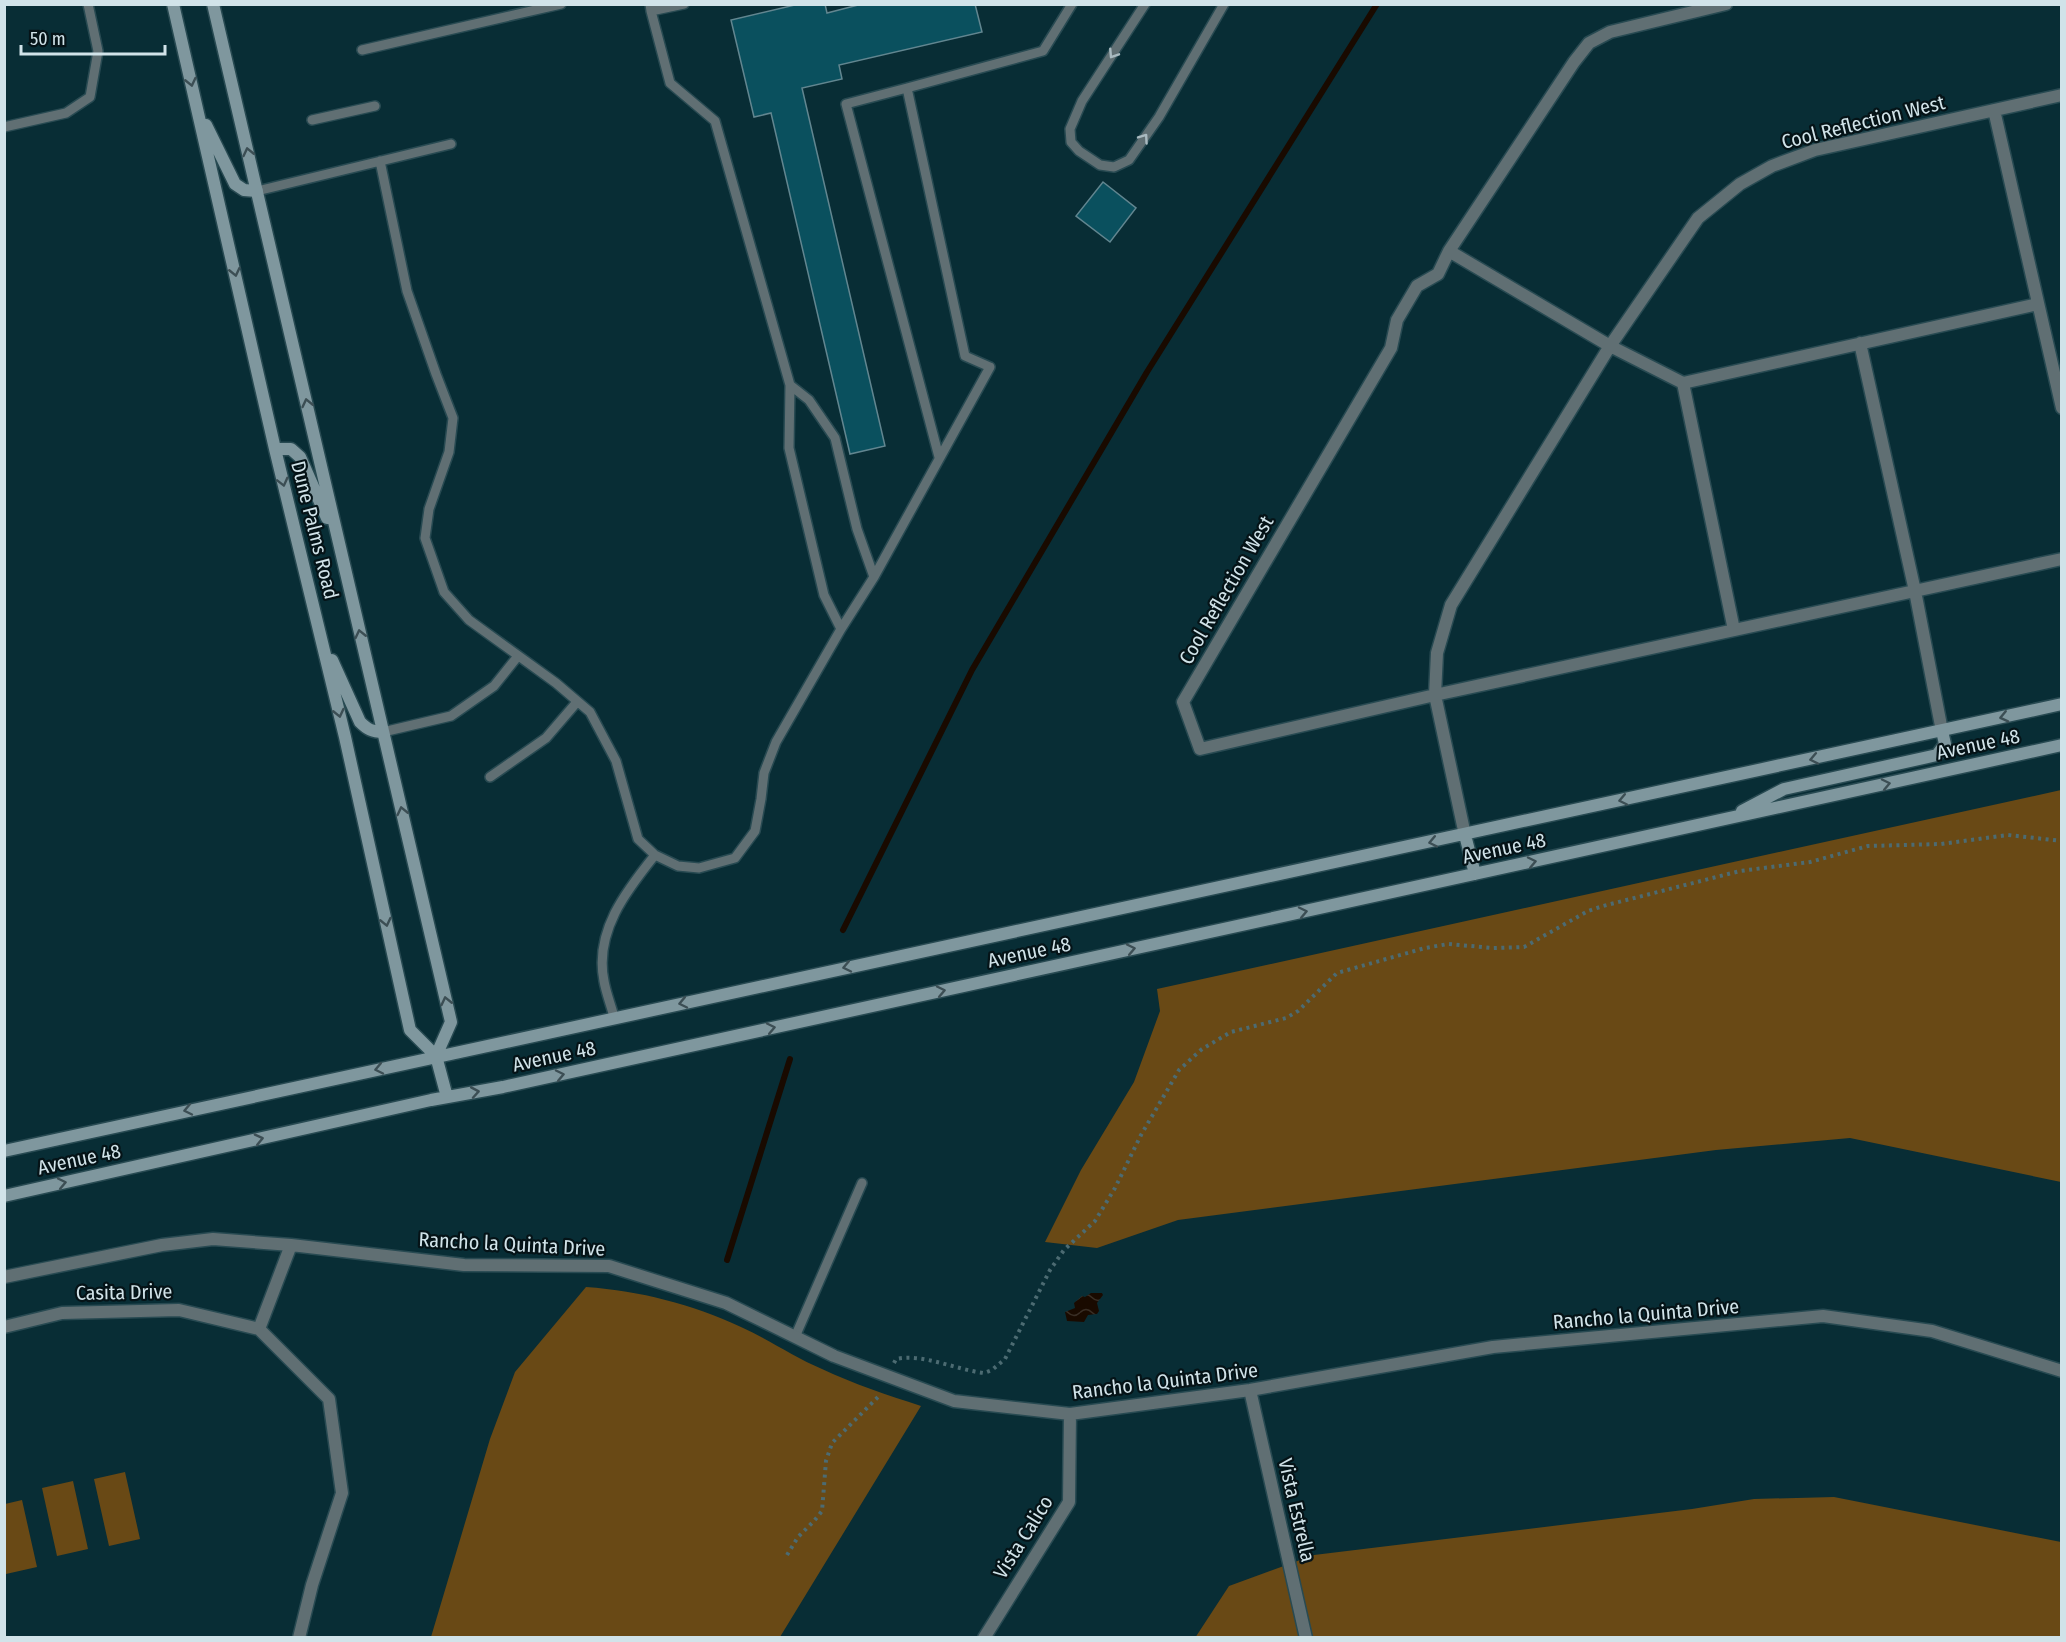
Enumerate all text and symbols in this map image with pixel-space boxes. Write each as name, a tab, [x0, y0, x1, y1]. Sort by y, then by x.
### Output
scale bar	[21, 18, 165, 56]
text: 50 m	[30, 28, 66, 50]
one-way arrow	[1109, 47, 1120, 58]
one-way arrow	[184, 77, 197, 87]
street label: Cool Reflection West	[1779, 90, 1948, 154]
one-way arrow	[1137, 133, 1148, 144]
one-way arrow	[242, 147, 255, 157]
one-way arrow	[228, 267, 241, 277]
one-way arrow	[301, 398, 314, 408]
street label: Dune Palms Road	[286, 458, 344, 602]
one-way arrow	[276, 477, 289, 487]
street label: Cool Reflection West	[1174, 511, 1279, 669]
one-way arrow	[355, 629, 368, 639]
one-way arrow	[331, 708, 344, 718]
one-way arrow	[2000, 710, 2010, 723]
street label: Avenue 48	[1934, 723, 2022, 765]
one-way arrow	[1809, 752, 1819, 765]
one-way arrow	[1881, 778, 1891, 791]
one-way arrow	[1619, 793, 1629, 806]
one-way arrow	[396, 807, 409, 817]
street label: Avenue 48	[1460, 827, 1548, 869]
one-way arrow	[1428, 834, 1438, 847]
one-way arrow	[1527, 856, 1537, 869]
one-way arrow	[1297, 906, 1307, 919]
one-way arrow	[378, 917, 391, 927]
street label: Avenue 48	[985, 931, 1073, 973]
one-way arrow	[1126, 943, 1136, 956]
one-way arrow	[842, 960, 852, 973]
one-way arrow	[936, 985, 946, 998]
one-way arrow	[678, 995, 688, 1008]
one-way arrow	[441, 996, 454, 1006]
one-way arrow	[766, 1023, 776, 1036]
street label: Avenue 48	[510, 1035, 598, 1077]
one-way arrow	[374, 1061, 384, 1074]
one-way arrow	[555, 1069, 565, 1082]
one-way arrow	[470, 1086, 480, 1099]
one-way arrow	[184, 1103, 194, 1116]
one-way arrow	[254, 1133, 264, 1146]
street label: Avenue 48	[35, 1138, 123, 1180]
one-way arrow	[56, 1178, 66, 1191]
street label: Rancho la Quinta Drive	[418, 1227, 606, 1261]
street label: Casita Drive	[76, 1279, 172, 1305]
street label: Rancho la Quinta Drive	[1552, 1294, 1740, 1334]
street label: Rancho la Quinta Drive	[1071, 1358, 1259, 1404]
street label: Vista Estrella	[1273, 1456, 1321, 1564]
street label: Vista Calico	[988, 1491, 1058, 1583]

